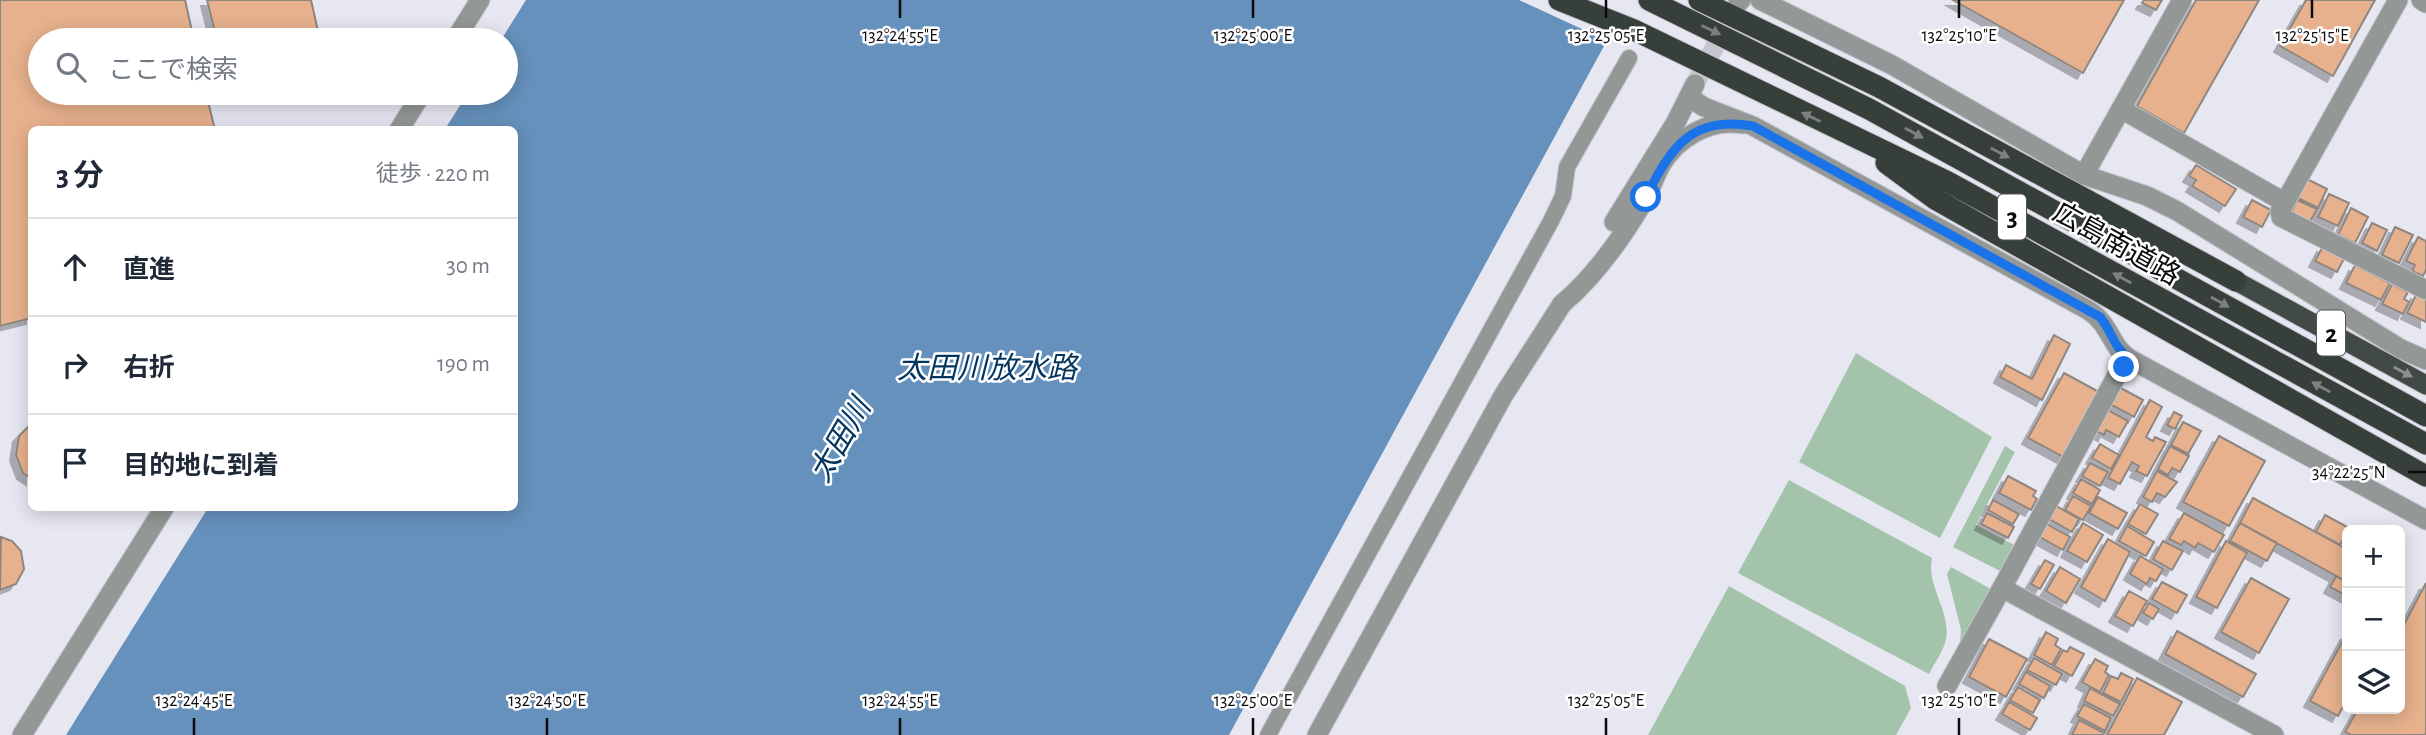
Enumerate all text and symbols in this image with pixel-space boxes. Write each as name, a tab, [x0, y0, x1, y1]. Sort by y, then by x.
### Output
one-way arrow	[1701, 24, 1721, 36]
text: 132°24'55"E	[862, 27, 938, 45]
text: 132°25'00"E	[1214, 27, 1293, 45]
text: 132°25'05"E	[1568, 27, 1645, 45]
text: 132°25'10"E	[1921, 27, 1997, 45]
text: 132°25'15"E	[2275, 27, 2349, 45]
search box	[28, 28, 518, 105]
icon: search	[52, 48, 90, 86]
text: ここで検索	[108, 57, 238, 83]
one-way arrow	[1801, 111, 1821, 122]
one-way arrow	[1904, 127, 1924, 139]
one-way arrow	[1990, 147, 2010, 159]
text: 3 分	[56, 161, 103, 191]
text: 徒歩 · 220 m	[376, 163, 490, 186]
route start	[1630, 181, 1661, 212]
road number: 3	[1998, 194, 2026, 240]
street label: 広島南道路	[2048, 197, 2185, 291]
icon: ahead	[56, 248, 94, 286]
text: 30 m	[446, 255, 490, 278]
text: 直進	[123, 257, 175, 283]
one-way arrow	[2112, 272, 2132, 283]
one-way arrow	[2211, 296, 2230, 308]
road number: 2	[2317, 310, 2345, 356]
icon: right	[56, 346, 94, 384]
route end	[2108, 351, 2139, 382]
water label: 太田川放水路	[897, 352, 1080, 384]
text: 190 m	[437, 353, 490, 376]
text: 右折	[123, 355, 175, 381]
one-way arrow	[2393, 367, 2413, 378]
one-way arrow	[2311, 381, 2331, 393]
water label: 太田川	[804, 390, 878, 487]
icon: arrive	[56, 444, 94, 482]
text: 目的地に到着	[123, 453, 279, 479]
text: 34°22'25"N	[2312, 464, 2386, 482]
map controls	[2342, 525, 2405, 714]
button: +	[2342, 525, 2405, 588]
button: −	[2342, 588, 2405, 651]
button: layers	[2342, 651, 2405, 714]
text: 132°24'45"E	[156, 692, 233, 710]
text: 132°24'50"E	[508, 692, 586, 710]
text: 132°24'55"E	[862, 692, 938, 710]
text: 132°25'00"E	[1214, 692, 1293, 710]
text: 132°25'05"E	[1568, 692, 1645, 710]
text: 132°25'10"E	[1921, 692, 1997, 710]

